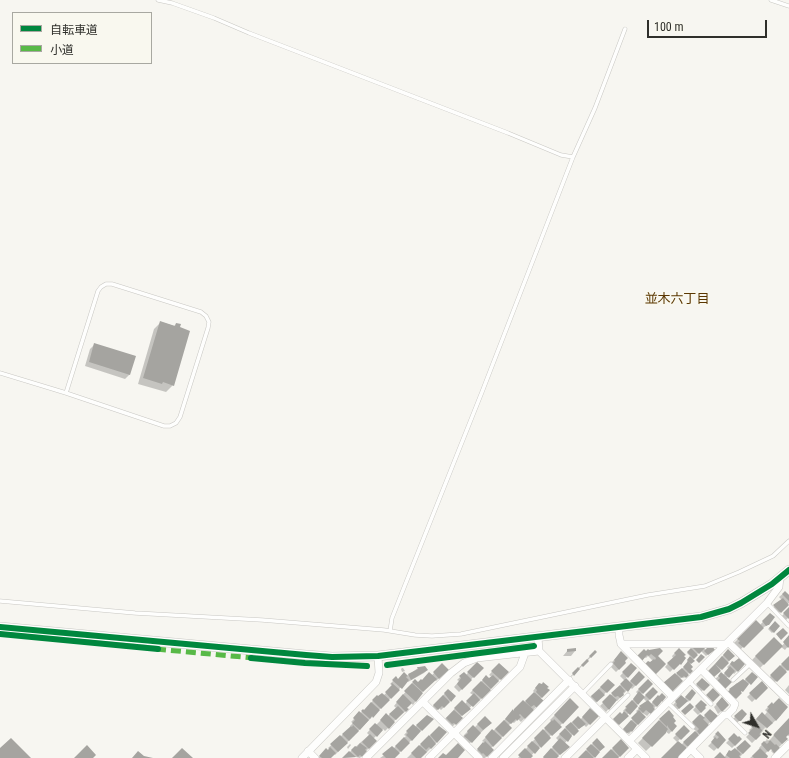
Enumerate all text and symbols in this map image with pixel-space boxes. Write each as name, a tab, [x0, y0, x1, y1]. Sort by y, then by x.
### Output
legend	[12, 12, 152, 64]
scale bar	[649, 12, 769, 38]
text: 100 m	[654, 20, 684, 34]
text: 自転車道	[50, 23, 98, 37]
text: 小道	[50, 43, 74, 57]
district label: 並木六丁目	[645, 292, 709, 308]
north arrow	[737, 706, 777, 746]
text: N	[760, 727, 774, 741]

